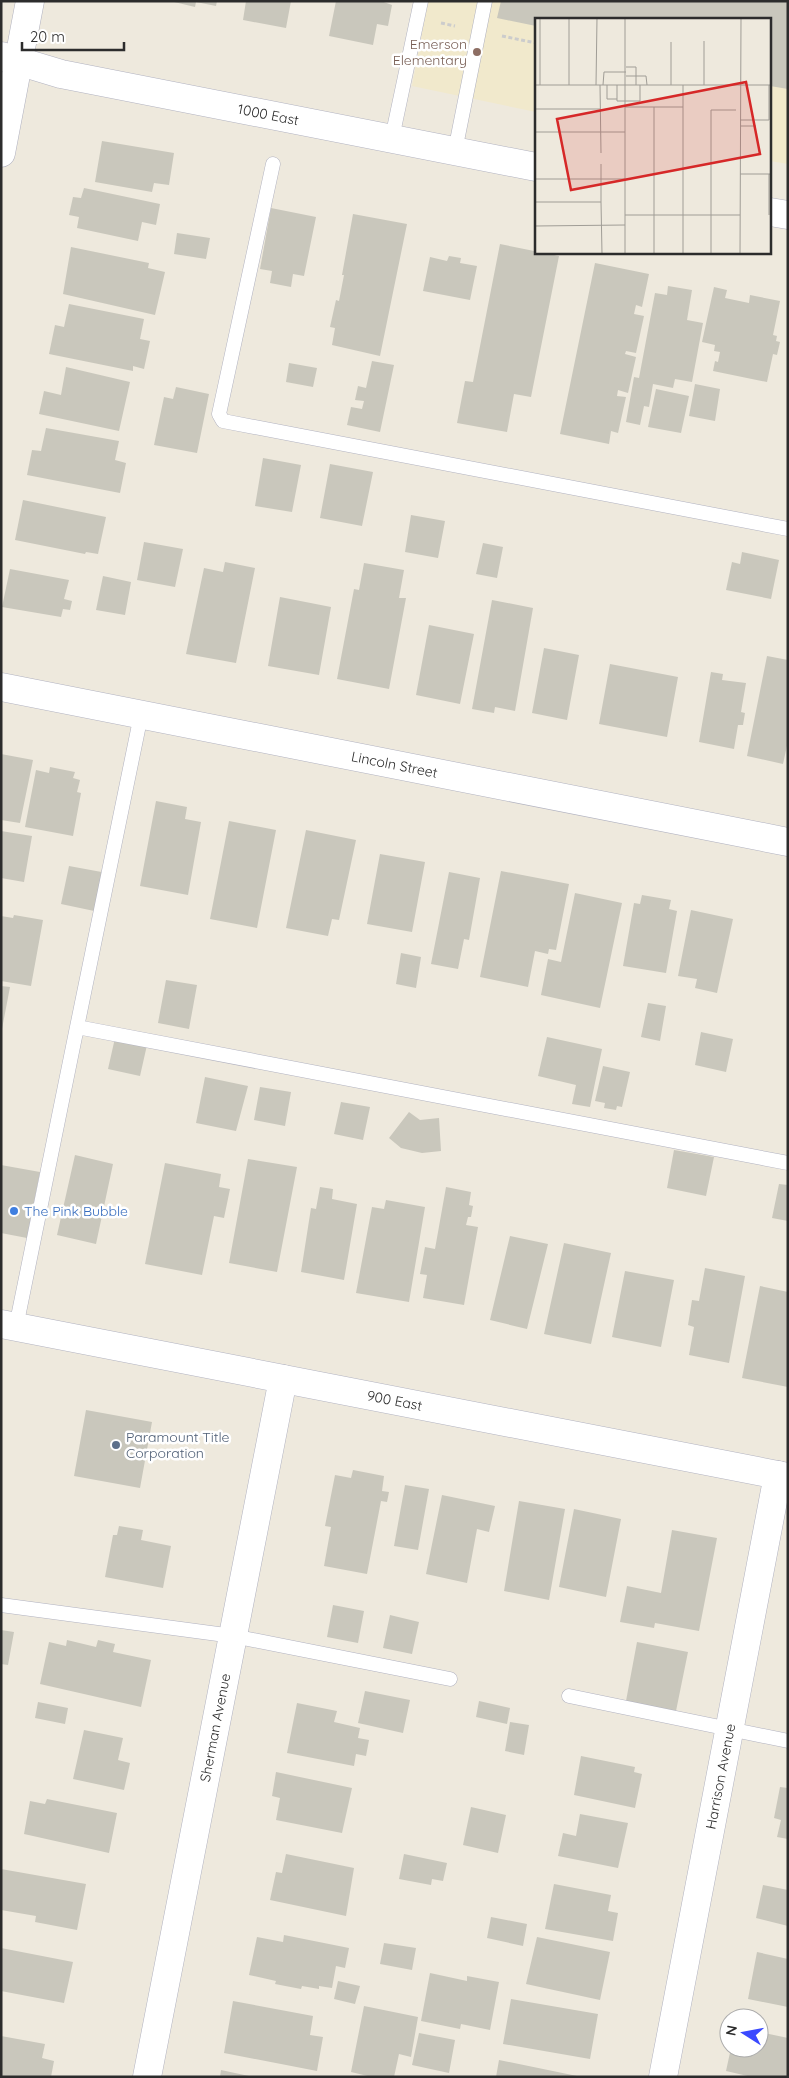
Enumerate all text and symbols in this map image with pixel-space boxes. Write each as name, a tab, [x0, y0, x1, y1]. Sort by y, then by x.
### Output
inset map	[535, 18, 772, 254]
scale bar	[22, 20, 125, 52]
text: 20 m	[30, 27, 65, 46]
place label: Emerson Elementary	[393, 35, 467, 69]
marker: Emerson Elementary	[471, 46, 483, 58]
street label: 1000 East	[236, 100, 301, 129]
street label: Lincoln Street	[350, 747, 439, 782]
place label: The Pink Bubble	[24, 1202, 128, 1220]
marker: The Pink Bubble	[8, 1205, 20, 1217]
street label: 900 East	[365, 1386, 424, 1415]
place label: Paramount Title Corporation	[126, 1428, 230, 1462]
marker: Paramount Title Corporation	[110, 1439, 122, 1451]
street label: Sherman Avenue	[196, 1672, 234, 1783]
street label: Harrison Avenue	[702, 1722, 739, 1831]
north arrow	[719, 2008, 769, 2058]
text: N	[721, 2024, 741, 2037]

